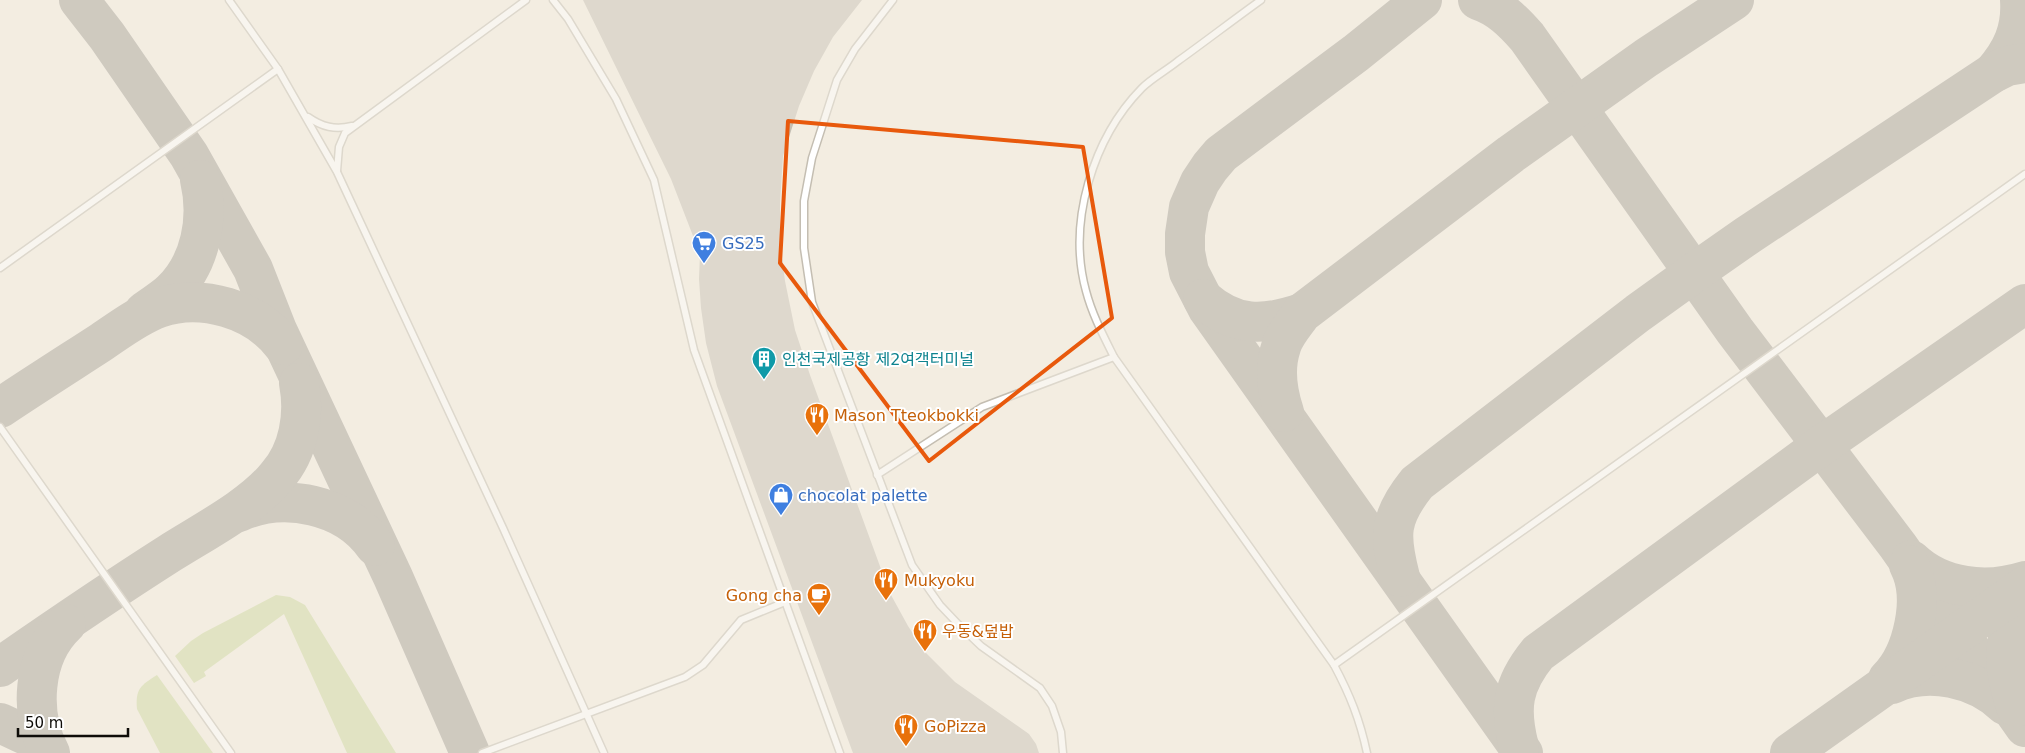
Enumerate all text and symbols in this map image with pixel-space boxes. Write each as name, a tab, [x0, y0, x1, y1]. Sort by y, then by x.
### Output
supermarket icon: GS25	[691, 230, 717, 264]
place label: GS25	[722, 234, 765, 253]
building icon: 인천국제공항 제2여객터미널	[751, 346, 777, 380]
place label: 인천국제공항 제2여객터미널	[782, 350, 974, 369]
restaurant icon: Mason Tteokbokki	[804, 402, 830, 436]
place label: Mason Tteokbokki	[834, 406, 979, 425]
shop icon: chocolat palette	[768, 482, 794, 516]
place label: chocolat palette	[798, 486, 928, 505]
restaurant icon: Mukyoku	[873, 567, 899, 601]
place label: Mukyoku	[904, 571, 975, 590]
cafe icon: Gong cha	[806, 582, 832, 616]
place label: Gong cha	[726, 586, 802, 605]
restaurant icon: 우동&덮밥	[912, 618, 938, 652]
place label: 우동&덮밥	[942, 622, 1014, 641]
scale bar	[18, 706, 128, 738]
restaurant icon: GoPizza	[893, 713, 919, 747]
text: 50 m	[25, 714, 63, 732]
place label: GoPizza	[924, 717, 987, 736]

